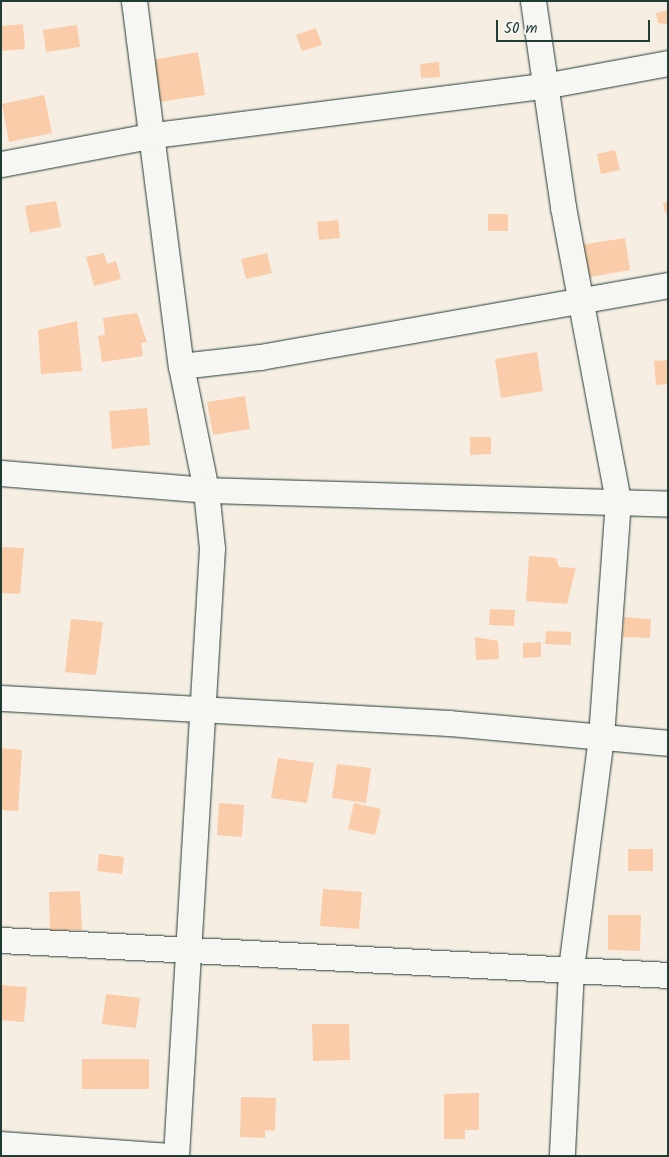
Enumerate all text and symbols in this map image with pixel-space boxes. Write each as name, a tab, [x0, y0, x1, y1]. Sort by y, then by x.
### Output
scale bar	[499, 10, 653, 42]
text: 50 m	[504, 17, 538, 41]

